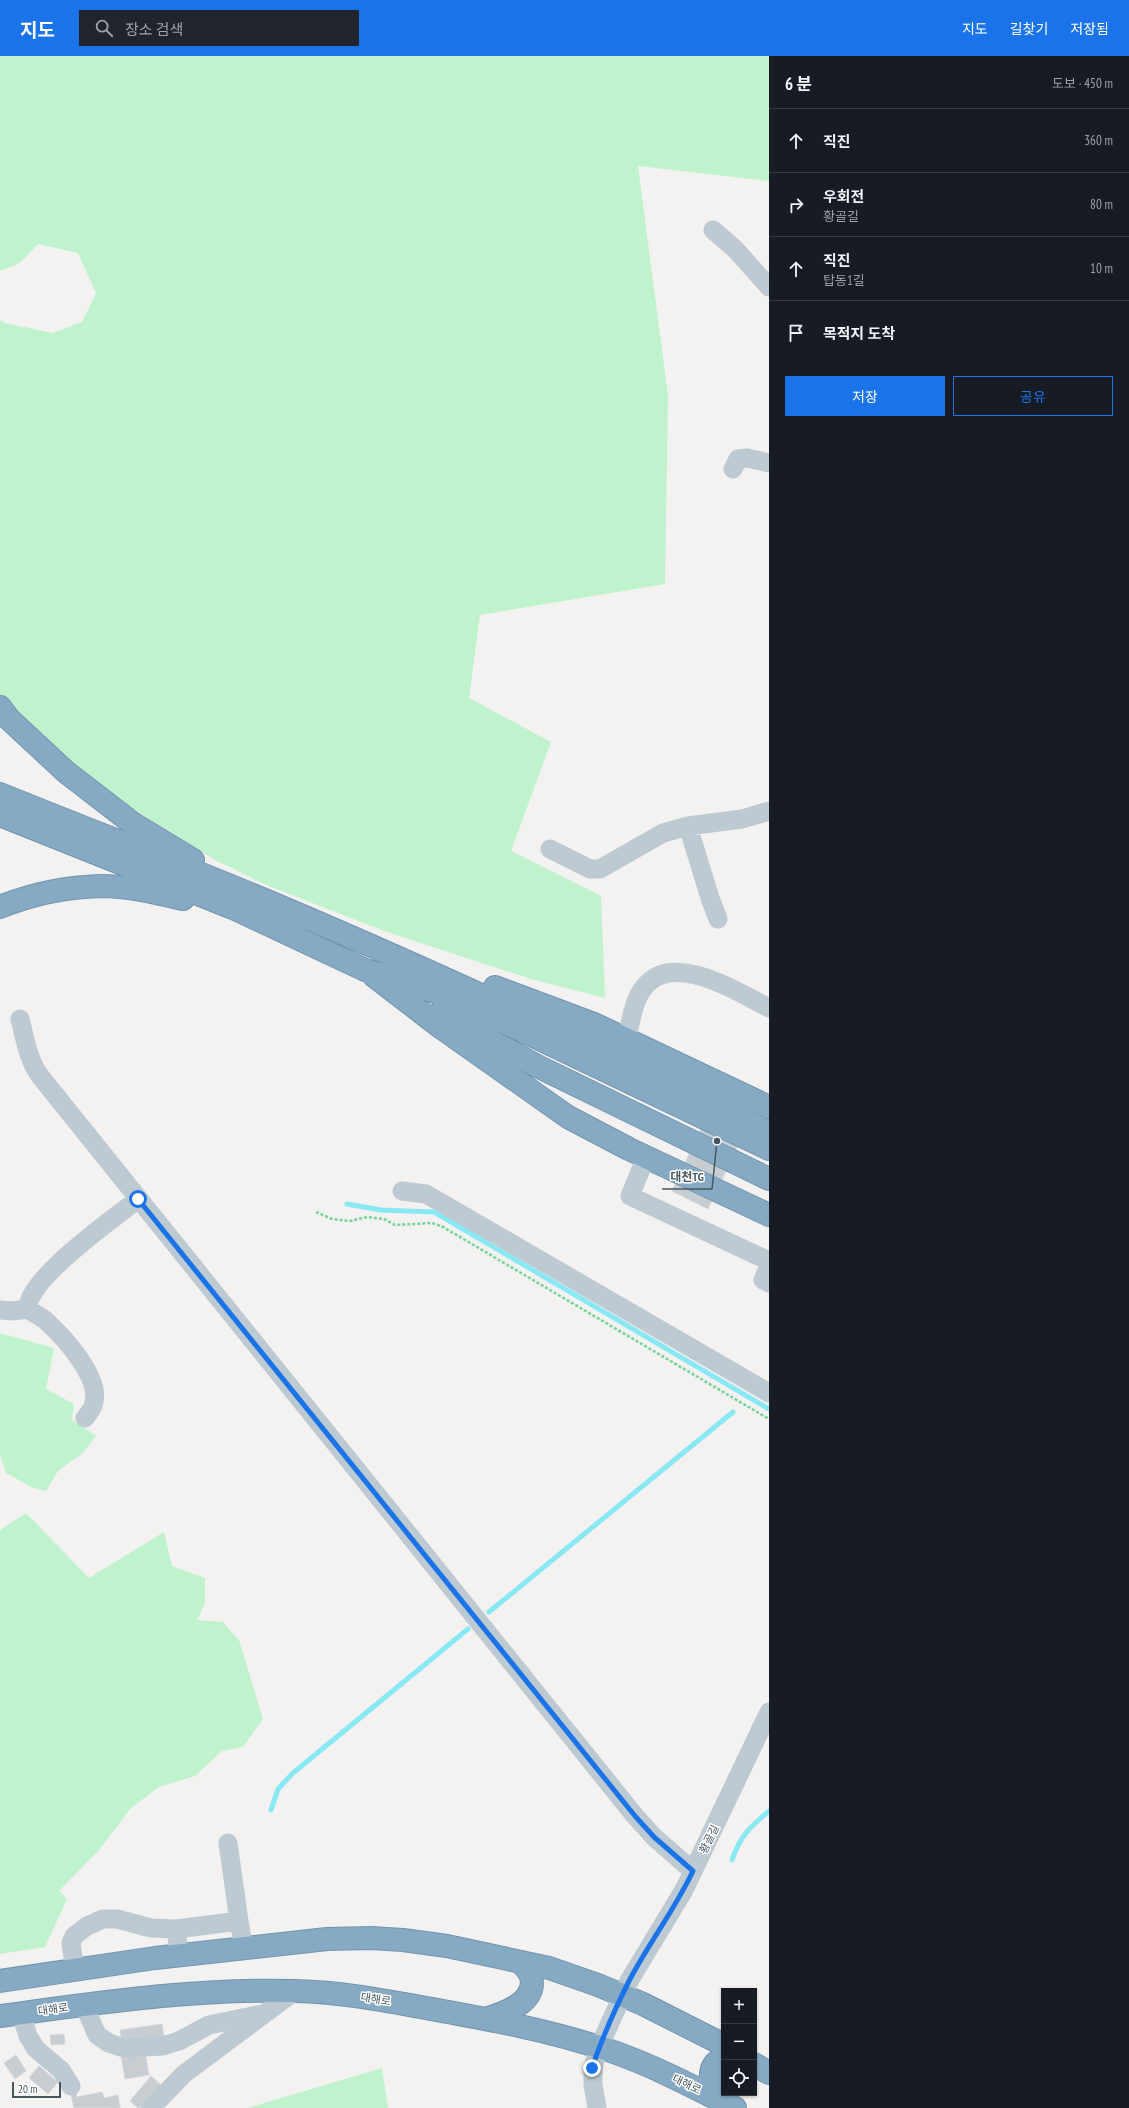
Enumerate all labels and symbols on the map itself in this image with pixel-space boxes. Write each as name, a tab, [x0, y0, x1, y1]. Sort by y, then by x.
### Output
callout: 대천TG	[662, 1165, 712, 1189]
text: 대천TG	[670, 1169, 704, 1184]
route start	[129, 1190, 147, 1208]
street label: 황골길	[696, 1822, 722, 1856]
street label: 대해로	[360, 1990, 392, 2008]
street label: 대해로	[37, 2000, 69, 2018]
route end	[583, 2059, 601, 2077]
street label: 대해로	[670, 2071, 704, 2097]
scale bar	[12, 2080, 61, 2099]

